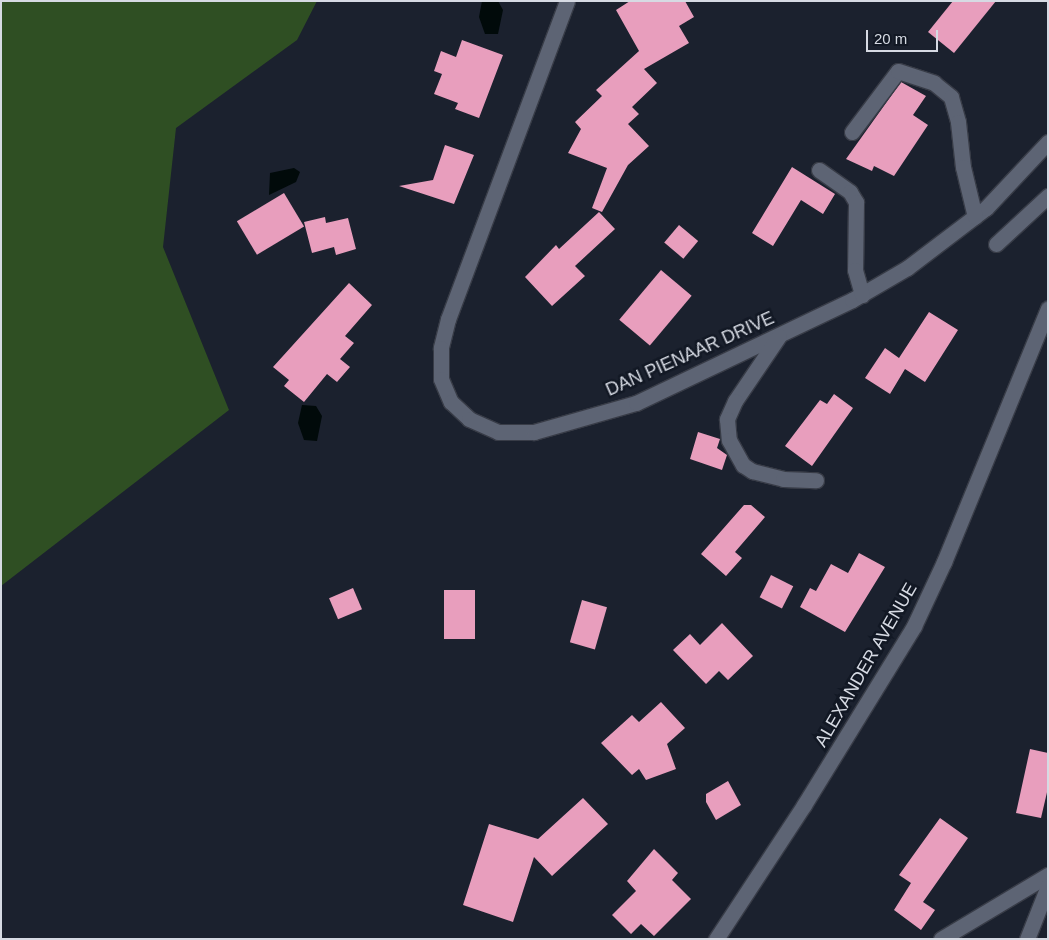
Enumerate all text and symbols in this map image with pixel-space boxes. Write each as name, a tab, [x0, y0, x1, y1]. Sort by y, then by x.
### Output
scale bar	[869, 20, 942, 52]
text: 20 m	[874, 30, 907, 47]
street label: DAN PIENAAR DRIVE	[602, 307, 778, 401]
street label: ALEXANDER AVENUE	[810, 579, 922, 751]

